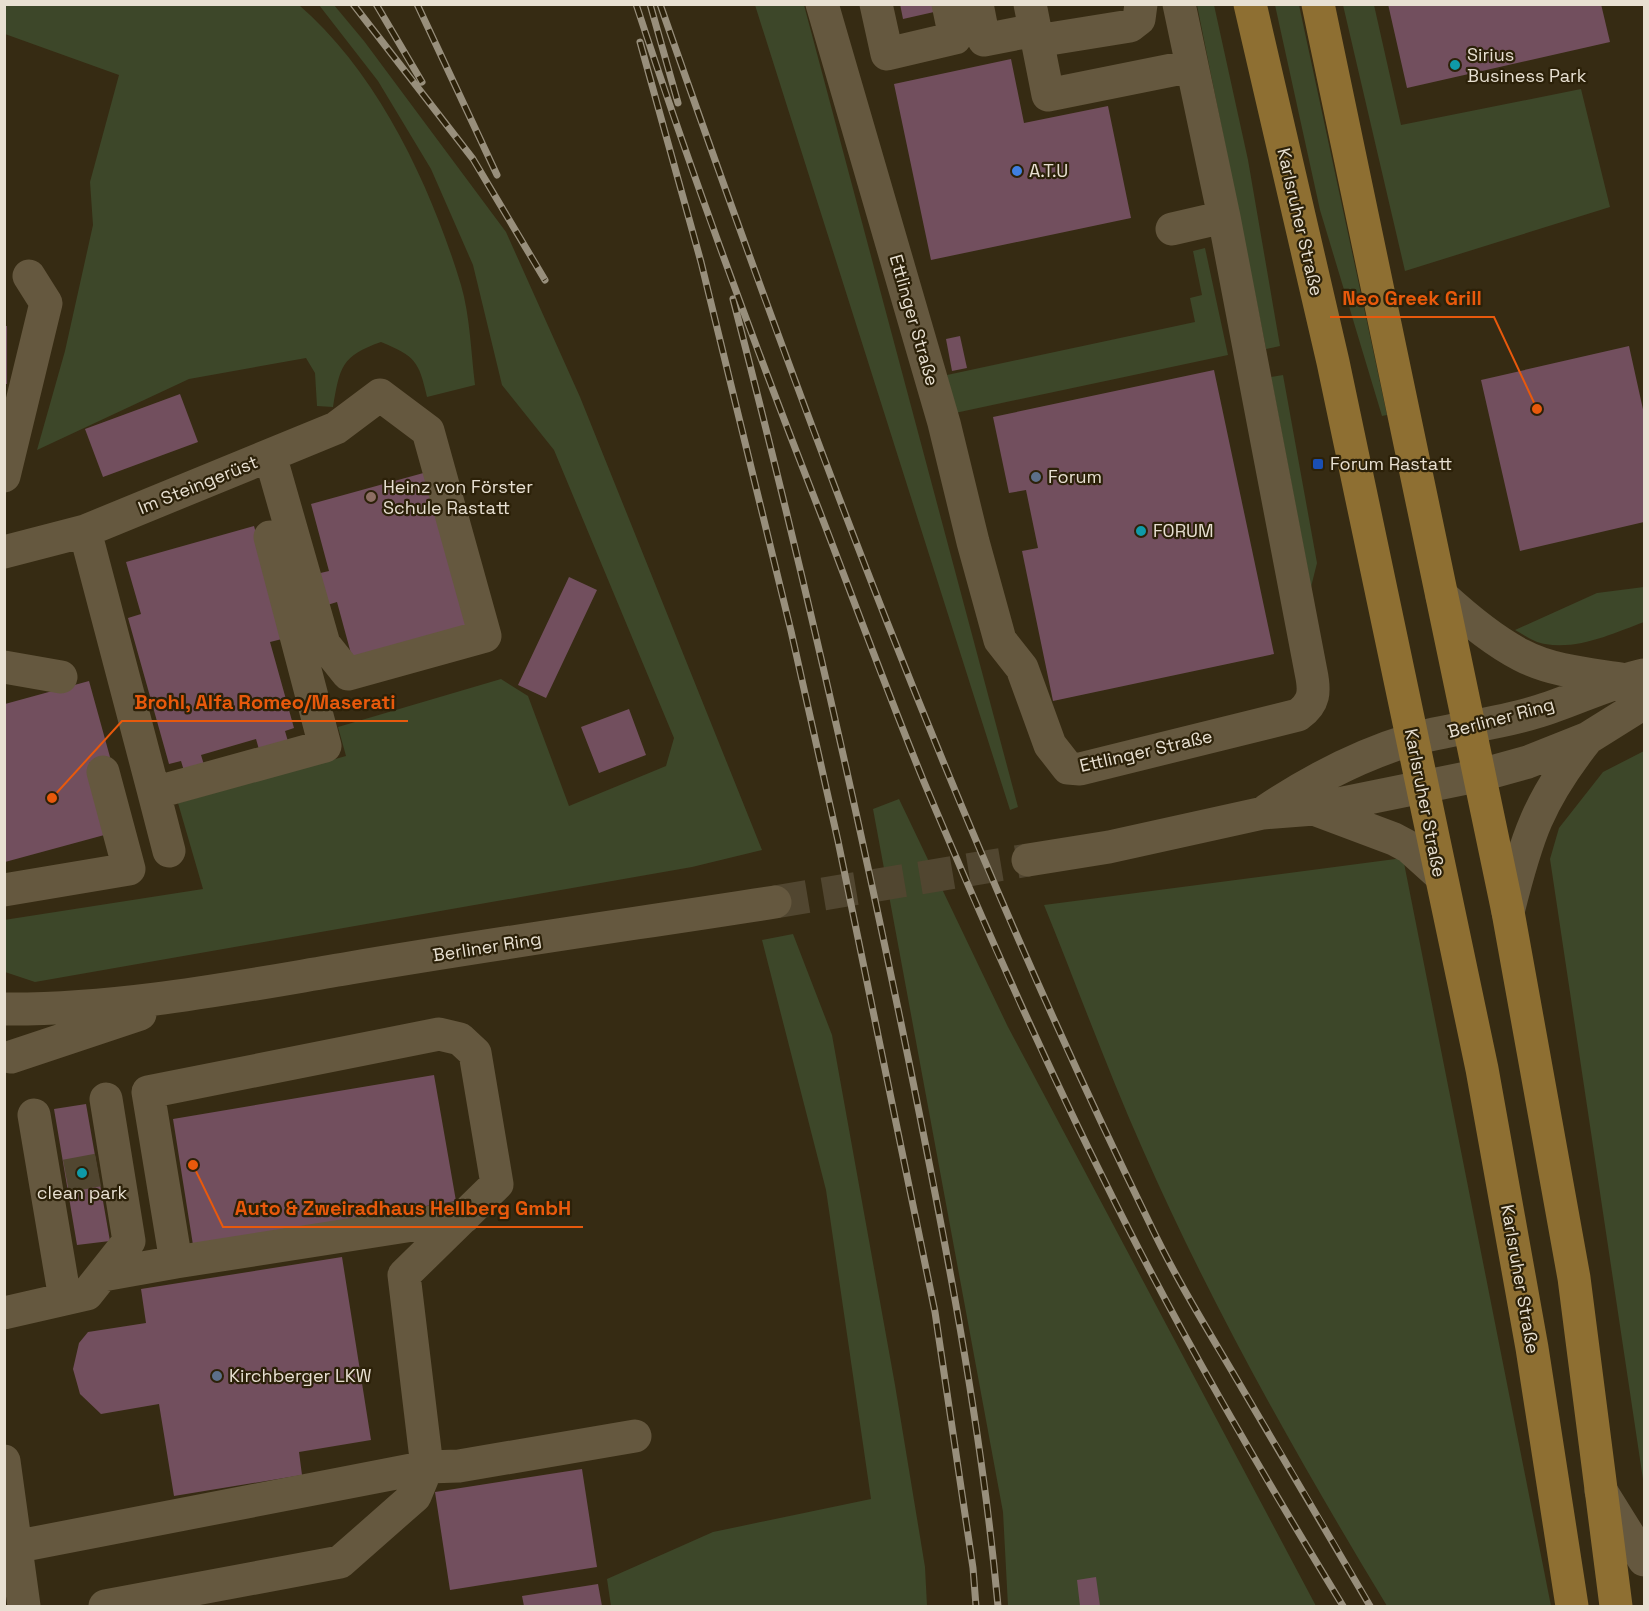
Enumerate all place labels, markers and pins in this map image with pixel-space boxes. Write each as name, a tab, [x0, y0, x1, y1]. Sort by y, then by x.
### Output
place label: Sirius Business Park	[1467, 43, 1587, 87]
marker: Sirius Business Park	[1448, 58, 1462, 72]
place label: A.T.U	[1029, 159, 1068, 182]
marker: A.T.U	[1010, 164, 1024, 178]
callout: Neo Greek Grill	[1330, 279, 1494, 317]
place label: Forum Rastatt	[1330, 452, 1452, 475]
marker: Forum Rastatt	[1311, 457, 1325, 471]
place label: Forum	[1048, 465, 1102, 488]
marker: Forum	[1029, 470, 1043, 484]
place label: Heinz von Förster Schule Rastatt	[383, 475, 533, 519]
marker: Heinz von Förster Schule Rastatt	[364, 490, 378, 504]
place label: FORUM	[1153, 519, 1214, 542]
marker: FORUM	[1134, 524, 1148, 538]
callout: Brohl, Alfa Romeo/Maserati	[122, 683, 408, 721]
marker: clean park	[75, 1166, 89, 1180]
place label: clean park	[37, 1181, 127, 1204]
callout: Auto & Zweiradhaus Hellberg GmbH	[223, 1189, 583, 1227]
place label: Kirchberger LKW	[229, 1364, 372, 1387]
marker: Kirchberger LKW	[210, 1369, 224, 1383]

